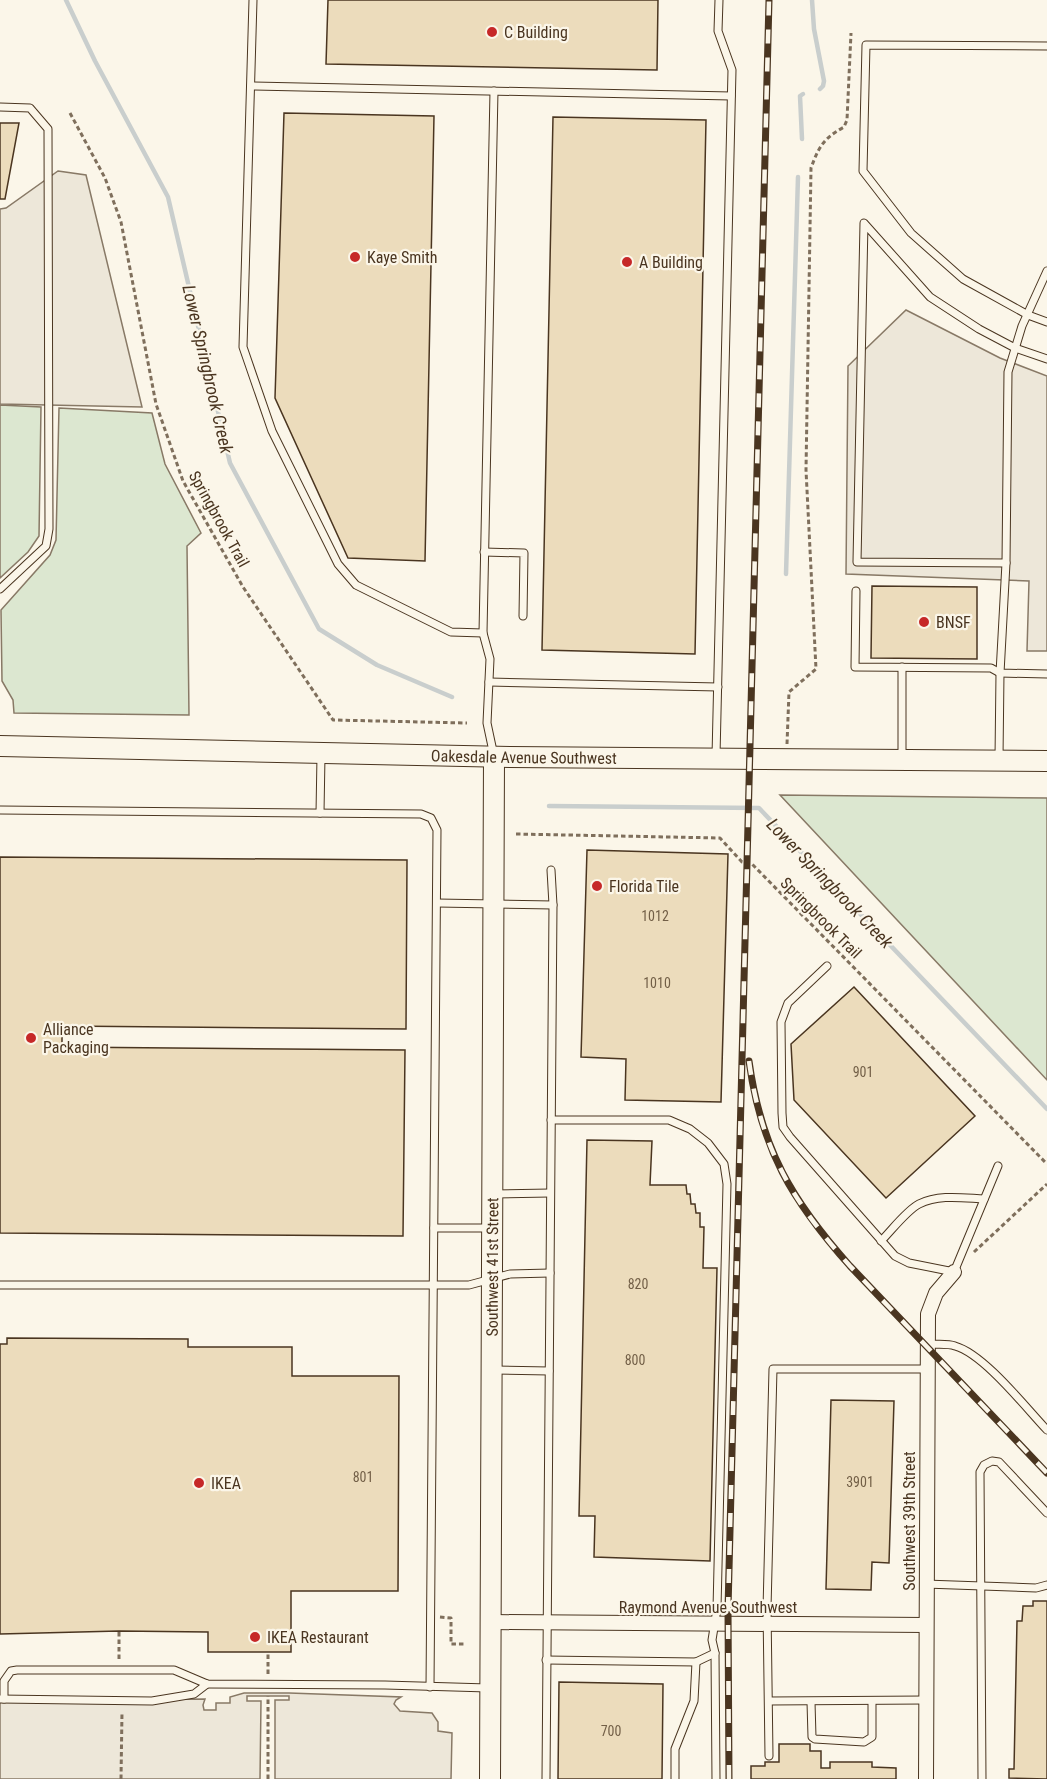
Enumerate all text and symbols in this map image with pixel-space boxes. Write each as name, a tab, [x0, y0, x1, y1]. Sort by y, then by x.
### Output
place label: C Building	[504, 23, 568, 42]
marker: C Building	[485, 25, 499, 39]
place label: Kaye Smith	[367, 248, 437, 267]
marker: Kaye Smith	[348, 250, 362, 264]
place label: A Building	[639, 253, 703, 272]
marker: A Building	[620, 255, 634, 269]
water label: Lower Springbrook Creek	[178, 283, 238, 457]
street label: Springbrook Trail	[185, 468, 253, 570]
place label: BNSF	[936, 613, 971, 632]
marker: BNSF	[917, 615, 931, 629]
street label: Oakesdale Avenue Southwest	[431, 746, 617, 767]
water label: Lower Springbrook Creek	[763, 814, 898, 953]
street label: Springbrook Trail	[776, 873, 866, 963]
place label: Florida Tile	[609, 877, 679, 896]
marker: Florida Tile	[590, 879, 604, 893]
house number: 1012	[641, 908, 669, 924]
house number: 1010	[643, 975, 671, 991]
place label: Alliance Packaging	[43, 1020, 109, 1057]
marker: Alliance Packaging	[24, 1031, 38, 1045]
house number: 901	[853, 1064, 873, 1080]
street label: Southwest 41st Street	[482, 1197, 502, 1337]
house number: 820	[628, 1276, 648, 1292]
house number: 800	[625, 1352, 645, 1368]
street label: Southwest 39th Street	[900, 1451, 919, 1591]
house number: 801	[353, 1469, 373, 1485]
place label: IKEA	[211, 1474, 241, 1493]
house number: 3901	[846, 1474, 874, 1490]
marker: IKEA	[192, 1476, 206, 1490]
street label: Raymond Avenue Southwest	[619, 1598, 797, 1617]
place label: IKEA Restaurant	[267, 1628, 369, 1647]
marker: IKEA Restaurant	[248, 1630, 262, 1644]
house number: 700	[601, 1723, 621, 1739]

